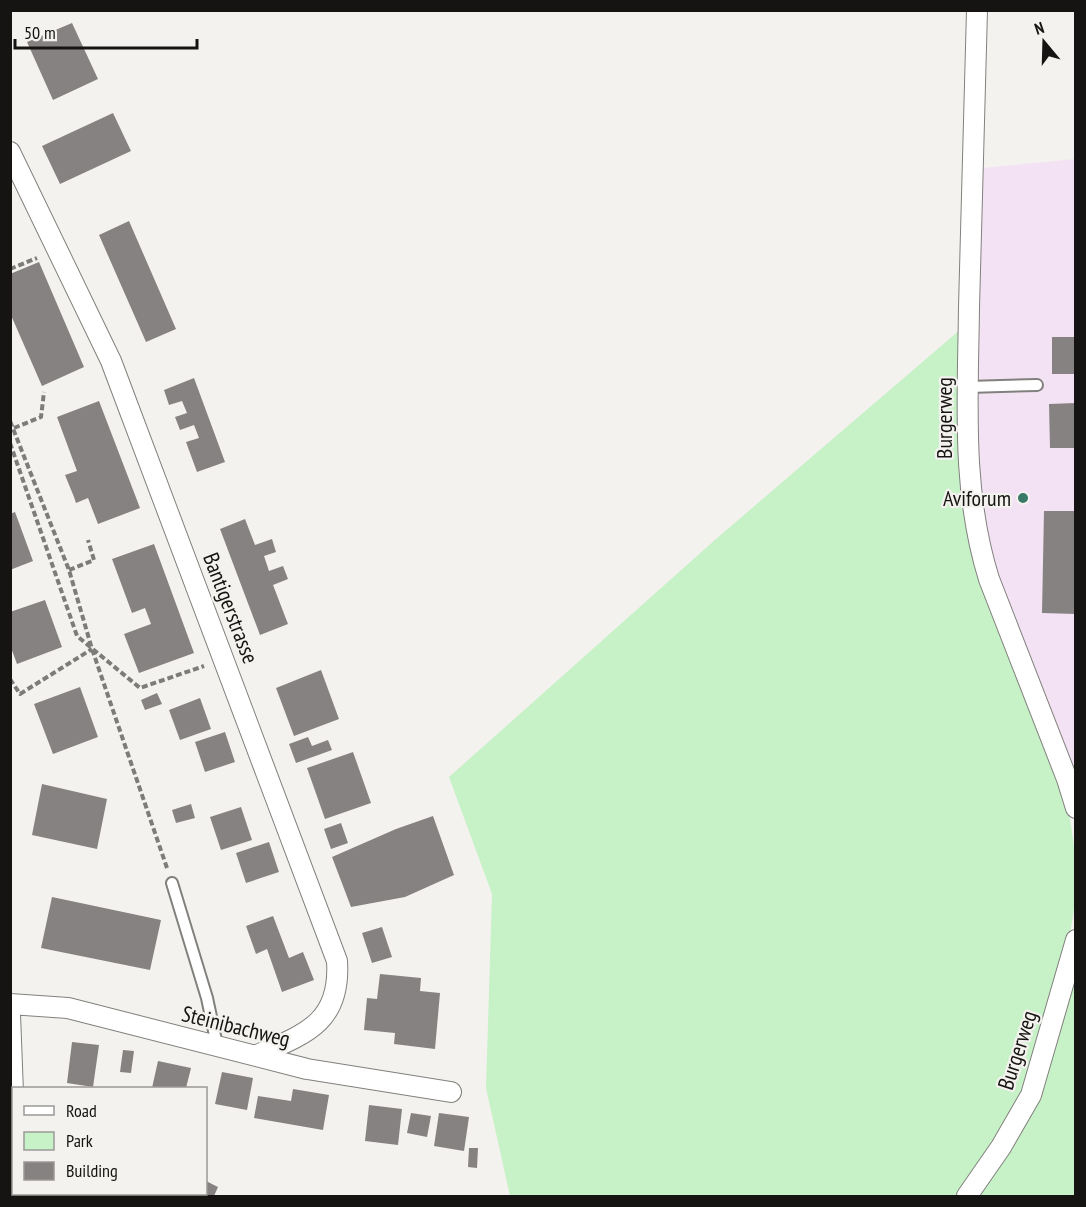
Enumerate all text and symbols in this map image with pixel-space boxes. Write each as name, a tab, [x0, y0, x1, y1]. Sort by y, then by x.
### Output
scale bar	[15, 12, 196, 50]
north arrow	[1014, 12, 1074, 72]
text: N	[1032, 17, 1046, 39]
text: 50 m	[24, 21, 56, 44]
street label: Burgerweg	[930, 377, 958, 459]
place label: Aviforum	[943, 484, 1011, 512]
marker: Aviforum	[1016, 491, 1030, 505]
street label: Bantigerstrasse	[197, 549, 265, 667]
street label: Steinibachweg	[179, 999, 293, 1053]
street label: Burgerweg	[991, 1007, 1043, 1093]
legend	[12, 1087, 207, 1195]
text: Road	[66, 1099, 97, 1122]
text: Park	[66, 1129, 93, 1152]
text: Building	[66, 1159, 118, 1182]

